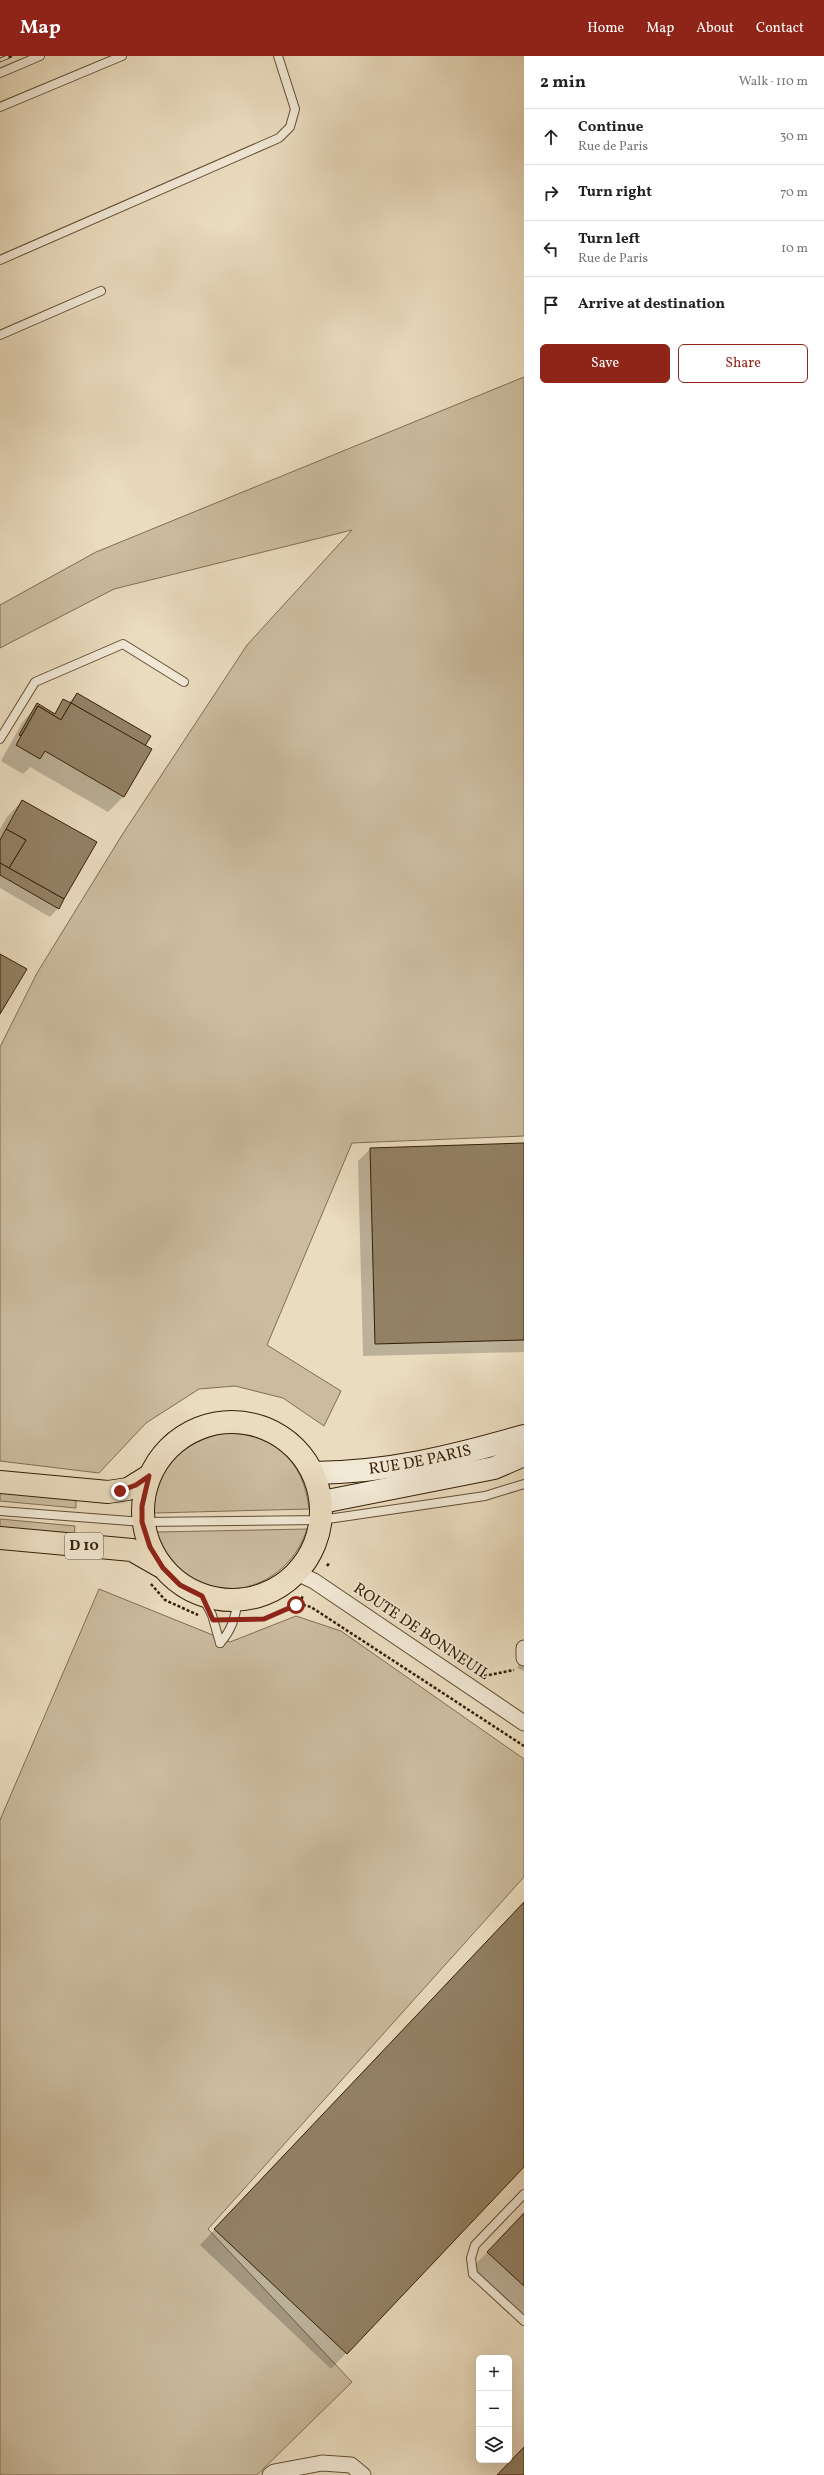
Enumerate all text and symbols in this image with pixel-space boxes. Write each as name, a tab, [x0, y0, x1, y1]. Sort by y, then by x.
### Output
text: Map	[20, 15, 61, 41]
text: Home	[587, 19, 624, 38]
text: Map	[646, 19, 674, 38]
text: About	[696, 19, 734, 38]
text: Contact	[756, 19, 804, 38]
text: 2 min	[540, 71, 586, 94]
text: Walk · 110 m	[739, 73, 808, 91]
text: Continue	[578, 117, 643, 138]
icon: ahead	[540, 126, 562, 148]
text: 30 m	[780, 128, 808, 146]
text: Rue de Paris	[578, 138, 648, 156]
icon: right	[540, 182, 562, 204]
text: Turn right	[578, 182, 652, 203]
text: 70 m	[780, 184, 808, 202]
text: Turn left	[578, 229, 640, 250]
icon: left	[540, 238, 562, 260]
text: 10 m	[781, 240, 808, 258]
text: Rue de Paris	[578, 250, 648, 268]
icon: arrive	[540, 294, 562, 316]
text: Arrive at destination	[578, 294, 725, 315]
button: Save	[540, 344, 670, 383]
button: Share	[678, 344, 808, 383]
street label: RUE DE PARIS	[367, 1440, 474, 1481]
route end	[111, 1482, 129, 1500]
road number: D 10	[65, 1533, 103, 1559]
street label: ROUTE DE BONNEUIL	[348, 1578, 494, 1686]
route start	[287, 1596, 305, 1614]
map controls	[476, 2355, 512, 2463]
button: +	[476, 2355, 512, 2391]
button: −	[476, 2391, 512, 2427]
button: layers	[476, 2427, 512, 2463]

